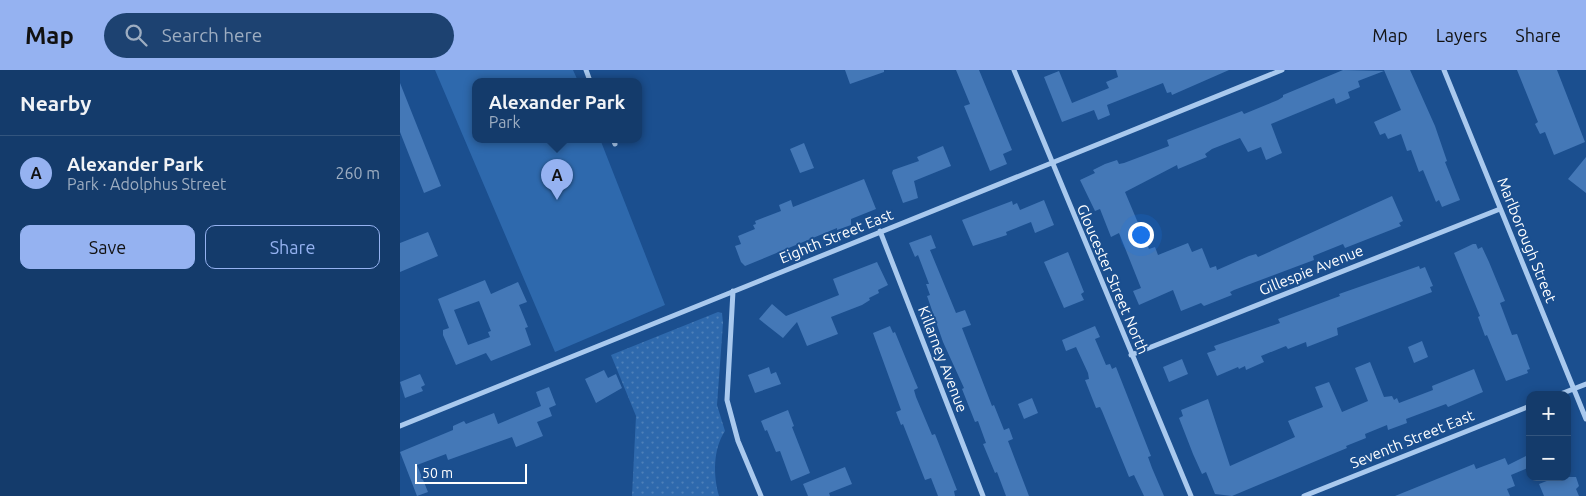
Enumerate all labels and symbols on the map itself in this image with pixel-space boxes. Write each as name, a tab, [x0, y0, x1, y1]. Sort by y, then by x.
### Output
pin: A	[541, 159, 573, 200]
street label: Marlborough Street	[1494, 175, 1560, 305]
street label: Gloucester Street North	[1074, 202, 1152, 356]
street label: Eighth Street East	[777, 205, 895, 267]
your location	[1128, 222, 1154, 248]
street label: Gillespie Avenue	[1256, 241, 1366, 299]
street label: Killarney Avenue	[915, 303, 971, 415]
street label: Seventh Street East	[1348, 406, 1476, 472]
scale bar	[415, 461, 528, 484]

